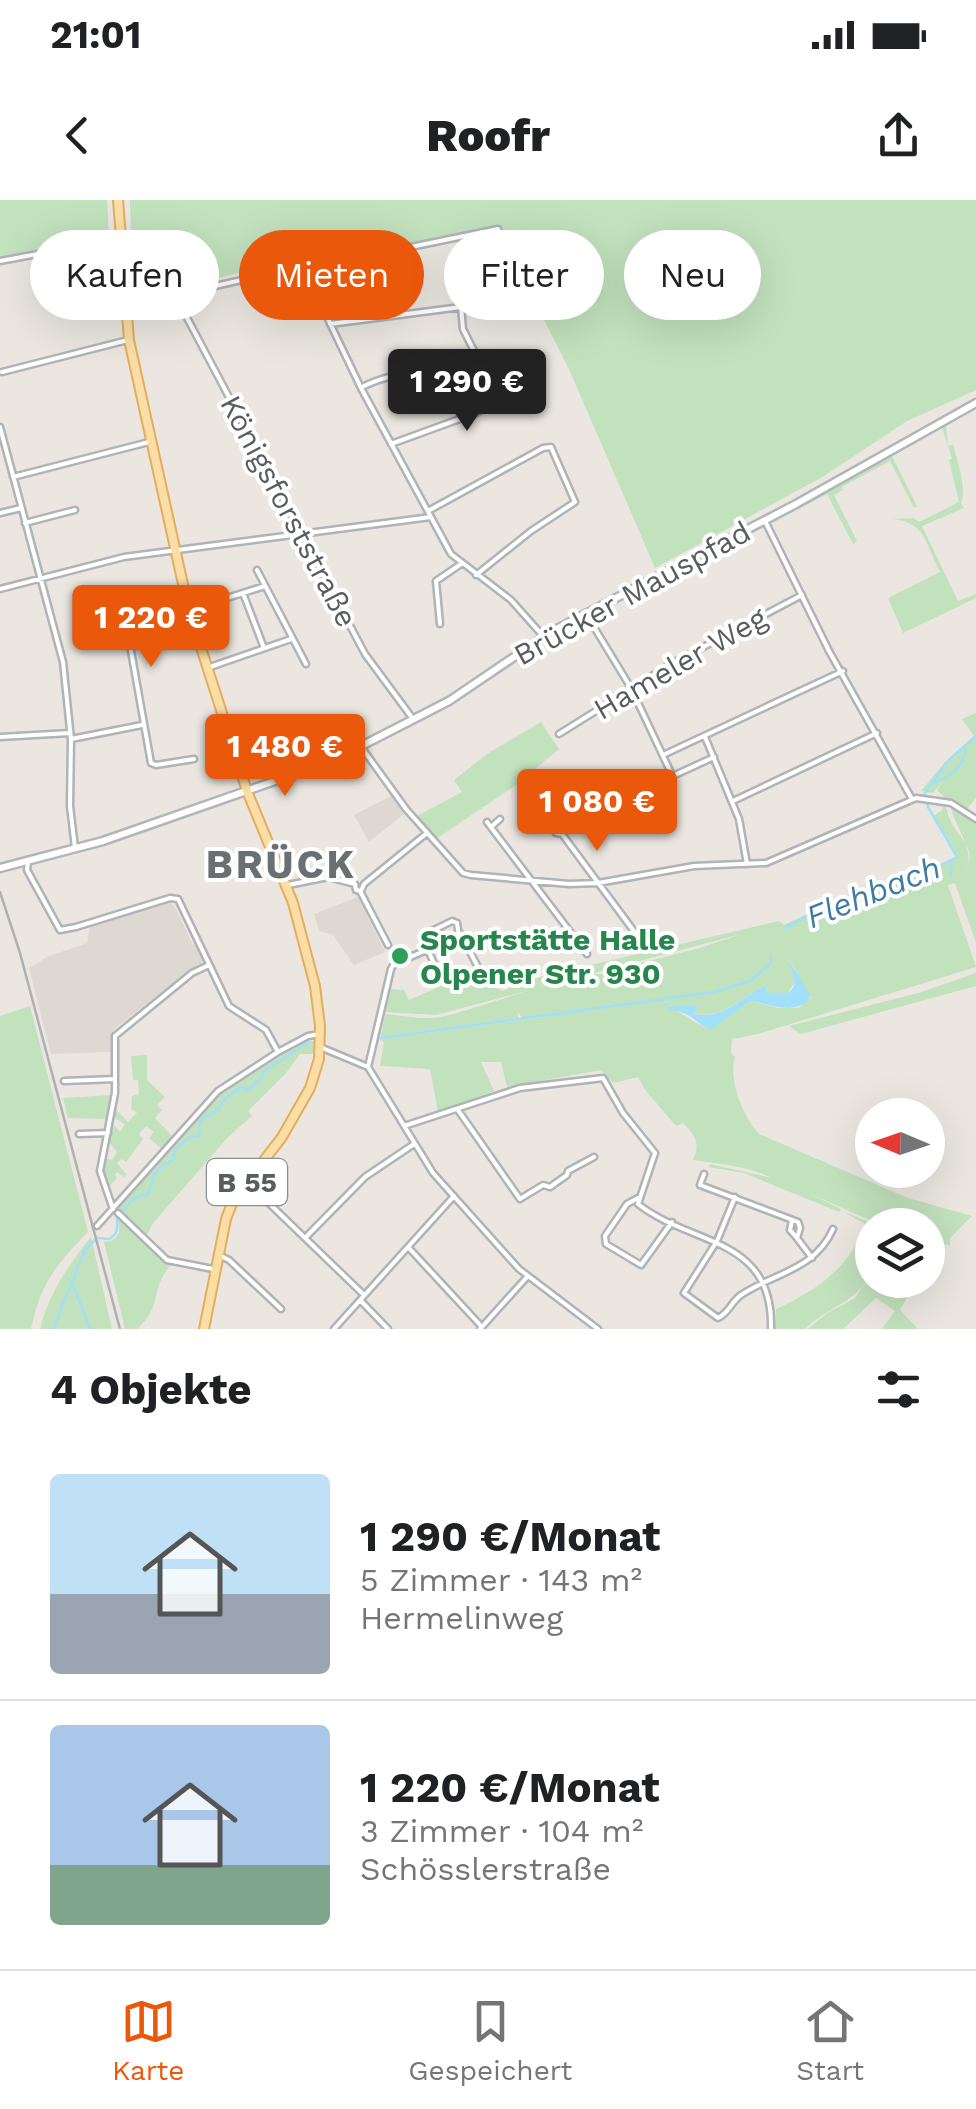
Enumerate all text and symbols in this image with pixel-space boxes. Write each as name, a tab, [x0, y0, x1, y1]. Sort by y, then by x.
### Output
text: 21:01	[50, 13, 141, 57]
icon: back	[50, 108, 105, 163]
icon: share	[871, 108, 926, 163]
text: Roofr	[426, 109, 550, 162]
chip: Kaufen	[30, 230, 219, 320]
chip: Mieten	[239, 230, 424, 320]
chip: Filter	[444, 230, 604, 320]
chip: Neu	[624, 230, 761, 320]
pin: 1 290 €	[375, 349, 559, 434]
text: 1 290 €	[410, 362, 524, 400]
street label: Königsforststraße	[213, 389, 365, 633]
street label: Brücker Mauspfad	[508, 514, 756, 672]
pin: 1 220 €	[59, 585, 243, 670]
text: 1 220 €	[94, 598, 208, 636]
street label: Hameler Weg	[588, 599, 773, 726]
pin: 1 480 €	[193, 714, 377, 799]
text: 1 480 €	[227, 727, 343, 765]
pin: 1 080 €	[505, 769, 689, 854]
text: 1 080 €	[539, 782, 655, 820]
district label: BRÜCK	[206, 841, 356, 888]
water label: Flehbach	[800, 848, 946, 936]
place label: Sportstätte Halle Olpener Str. 930	[420, 922, 675, 991]
marker: Sportstätte Halle Olpener Str. 930	[389, 945, 411, 967]
north arrow	[855, 1098, 945, 1188]
map controls	[855, 1098, 945, 1298]
road number: B 55	[207, 1159, 287, 1205]
button: layers	[855, 1208, 945, 1298]
icon: filters	[871, 1362, 926, 1417]
text: 4 Objekte	[50, 1365, 252, 1414]
text: 1 290 €/Monat	[360, 1512, 660, 1561]
icon: home	[130, 1514, 250, 1634]
text: 5 Zimmer · 143 m²	[360, 1561, 642, 1599]
text: Hermelinweg	[360, 1599, 563, 1637]
text: 1 220 €/Monat	[360, 1763, 660, 1812]
icon: home	[130, 1765, 250, 1885]
text: 3 Zimmer · 104 m²	[360, 1812, 643, 1850]
text: Schösslerstraße	[360, 1850, 611, 1888]
tab: Karte	[112, 1994, 184, 2087]
tab: Gespeichert	[408, 1994, 572, 2087]
tab: Start	[796, 1994, 864, 2087]

